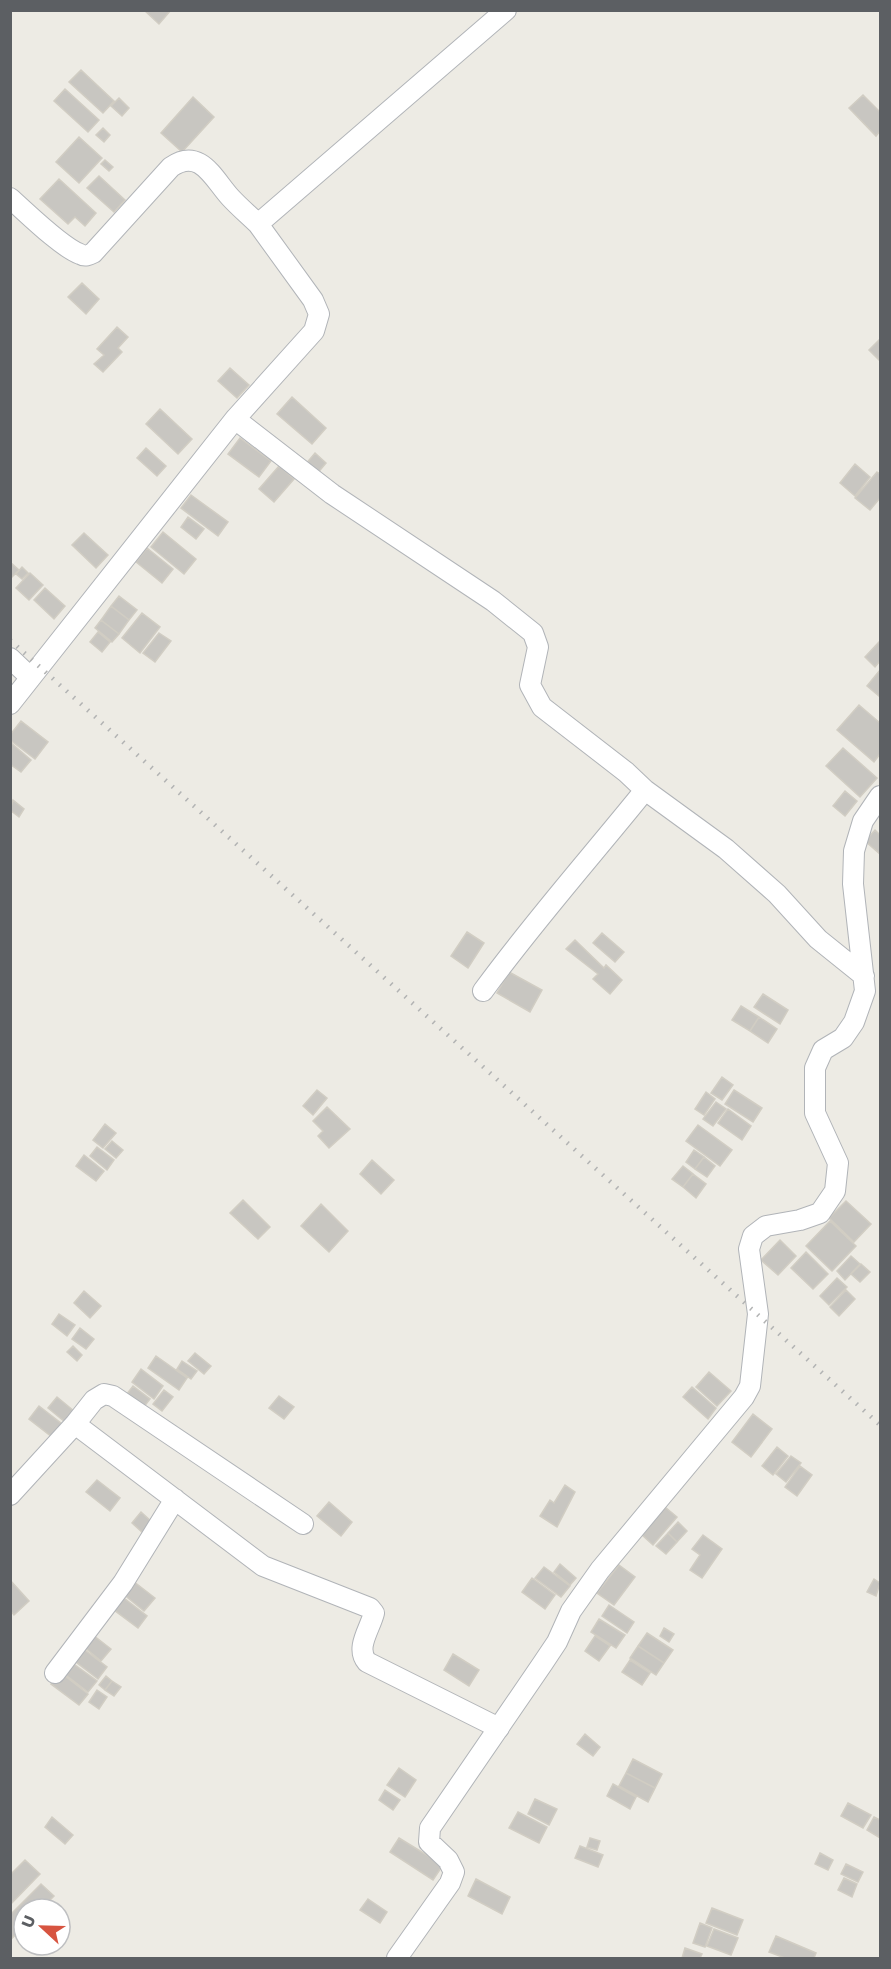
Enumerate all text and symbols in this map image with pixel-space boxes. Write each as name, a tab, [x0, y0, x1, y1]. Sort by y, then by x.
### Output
north arrow	[12, 1897, 72, 1957]
text: U	[17, 1912, 40, 1931]

